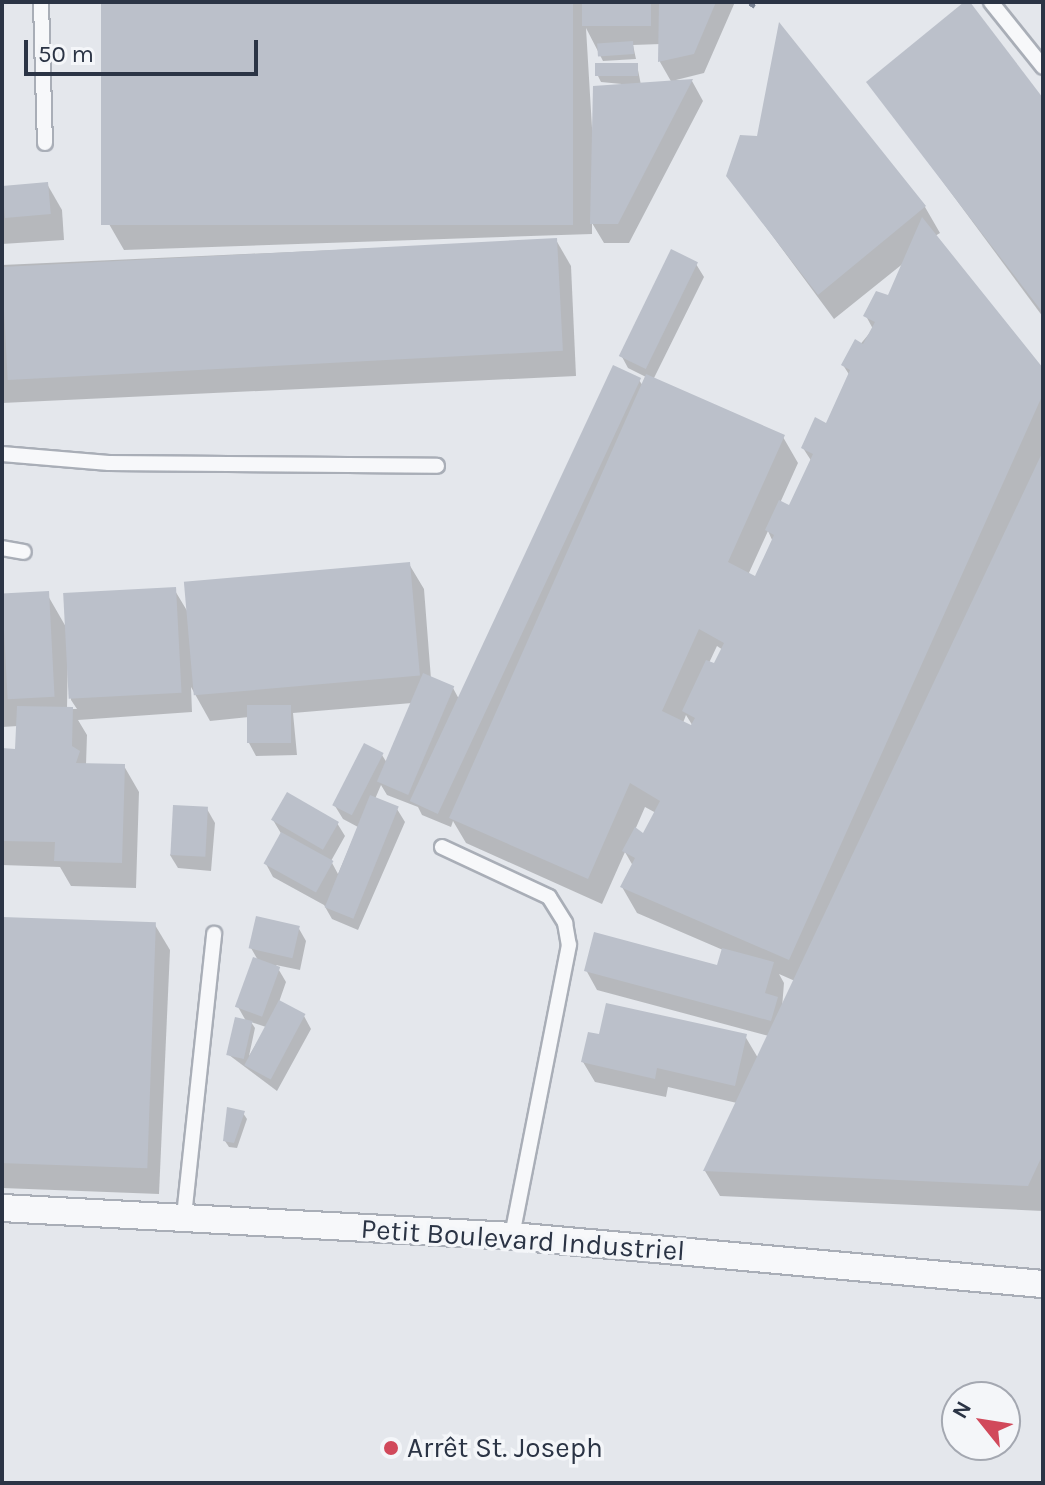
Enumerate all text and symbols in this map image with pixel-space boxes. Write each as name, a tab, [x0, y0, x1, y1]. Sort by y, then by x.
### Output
scale bar	[28, 24, 262, 74]
text: 50 m	[38, 40, 94, 68]
street label: Petit Boulevard Industriel	[360, 1212, 686, 1268]
north arrow	[941, 1381, 1021, 1461]
text: N	[947, 1397, 977, 1423]
place label: Arrêt St. Joseph	[407, 1431, 603, 1465]
marker: Arrêt St. Joseph	[382, 1439, 400, 1457]

